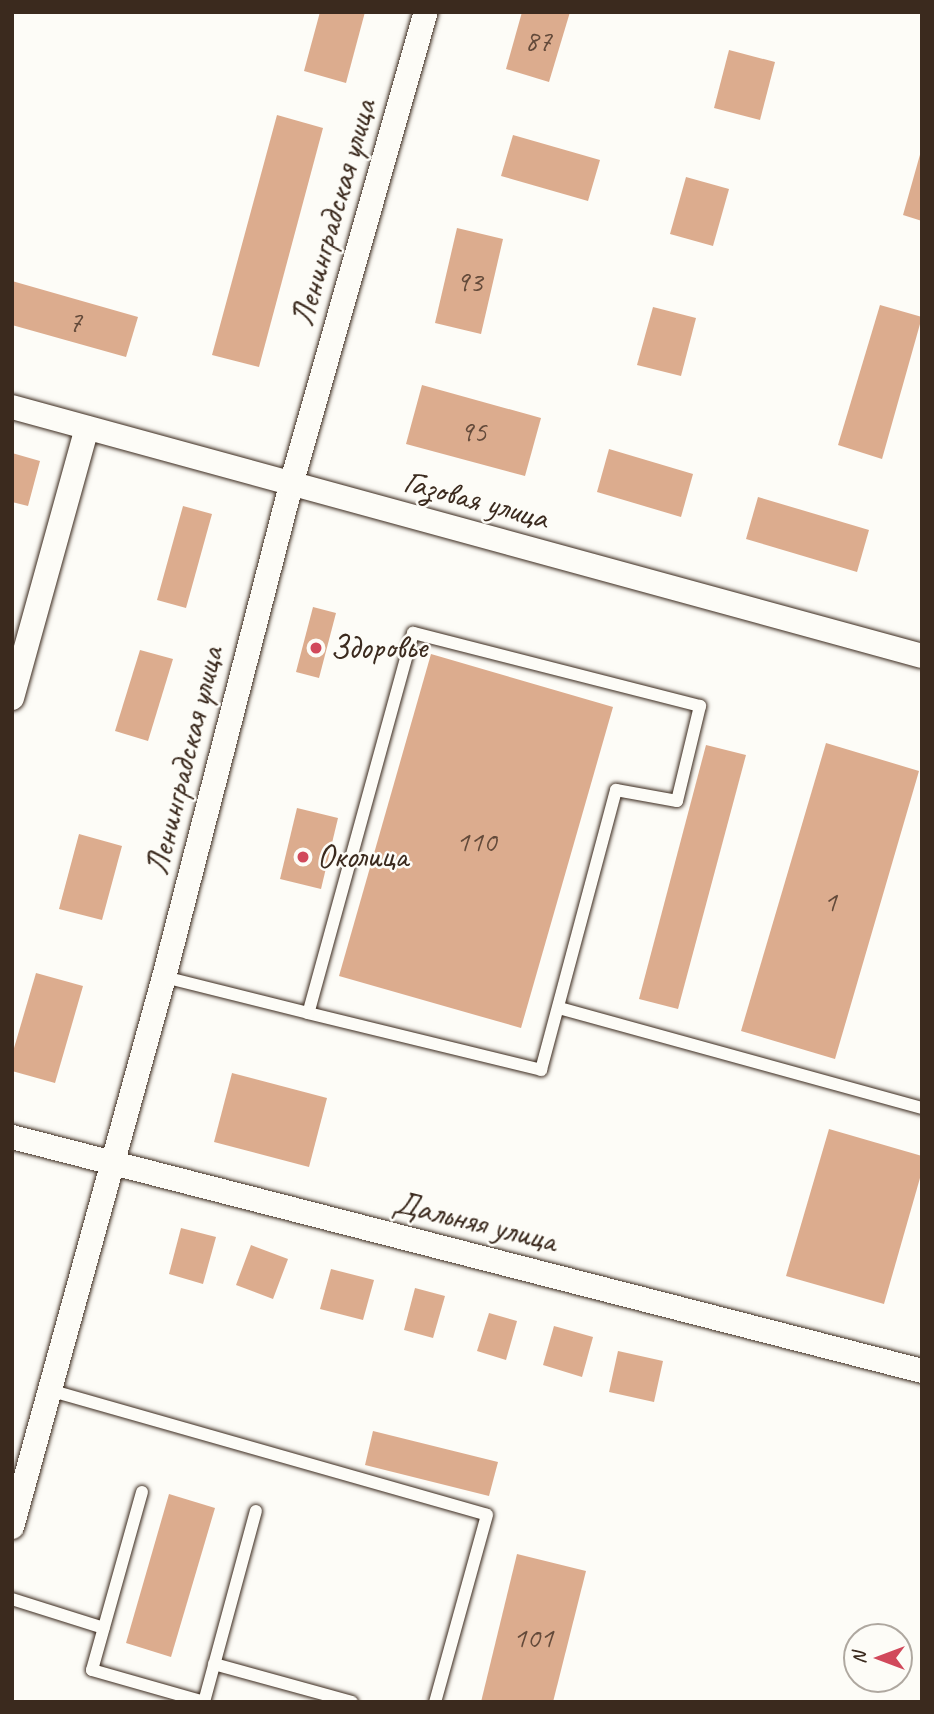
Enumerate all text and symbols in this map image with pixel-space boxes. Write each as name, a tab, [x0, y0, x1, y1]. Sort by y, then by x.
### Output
house number: 87	[525, 22, 551, 58]
street label: Ленинградская улица	[282, 94, 386, 332]
house number: 93	[456, 263, 482, 299]
house number: 7	[68, 303, 82, 339]
house number: 95	[460, 413, 486, 449]
street label: Газовая улица	[399, 462, 553, 538]
place label: Здоровье	[330, 628, 427, 668]
marker: Здоровье	[308, 640, 324, 656]
street label: Ленинградская улица	[137, 641, 233, 881]
house number: 110	[456, 823, 496, 859]
place label: Околица	[317, 837, 408, 877]
marker: Околица	[295, 849, 311, 865]
house number: 1	[823, 883, 837, 919]
street label: Дальняя улица	[389, 1183, 561, 1261]
house number: 101	[513, 1619, 553, 1655]
north arrow	[843, 1623, 913, 1693]
text: N	[847, 1652, 871, 1664]

